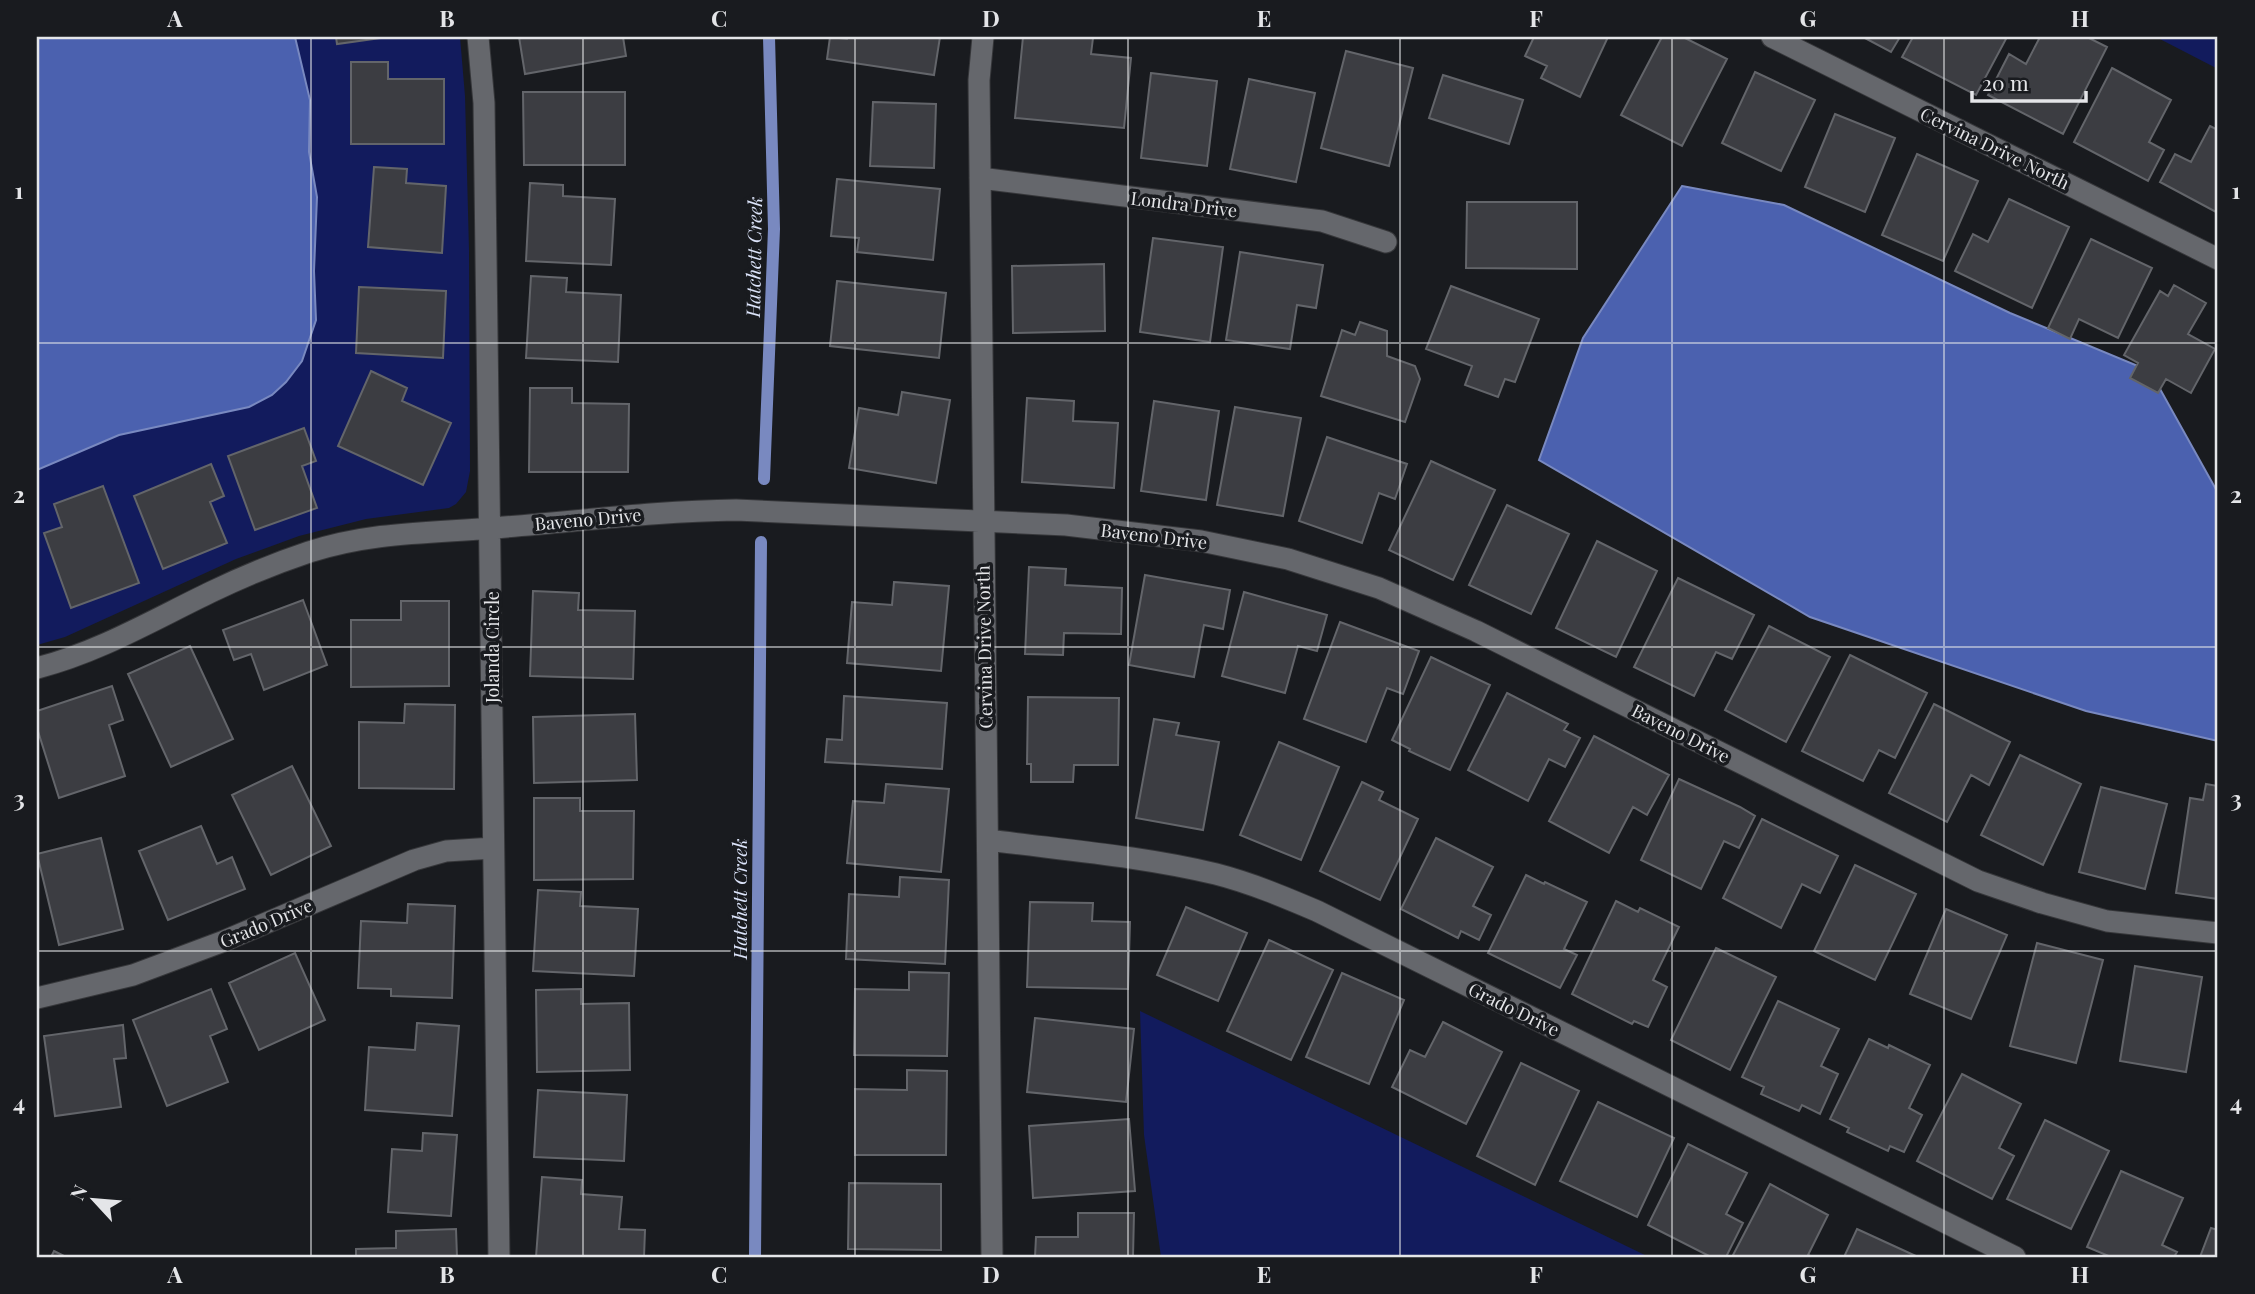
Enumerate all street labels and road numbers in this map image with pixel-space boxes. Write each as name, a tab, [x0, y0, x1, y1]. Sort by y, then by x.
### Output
street label: Cervina Drive North	[1916, 101, 2074, 195]
street label: Londra Drive	[1129, 186, 1239, 222]
street label: Baveno Drive	[534, 502, 642, 536]
street label: Baveno Drive	[1099, 518, 1209, 554]
street label: Cervina Drive North	[971, 565, 997, 729]
street label: Jolanda Circle	[480, 591, 504, 704]
street label: Baveno Drive	[1628, 698, 1734, 768]
street label: Grado Drive	[216, 893, 316, 953]
street label: Grado Drive	[1464, 977, 1564, 1041]

